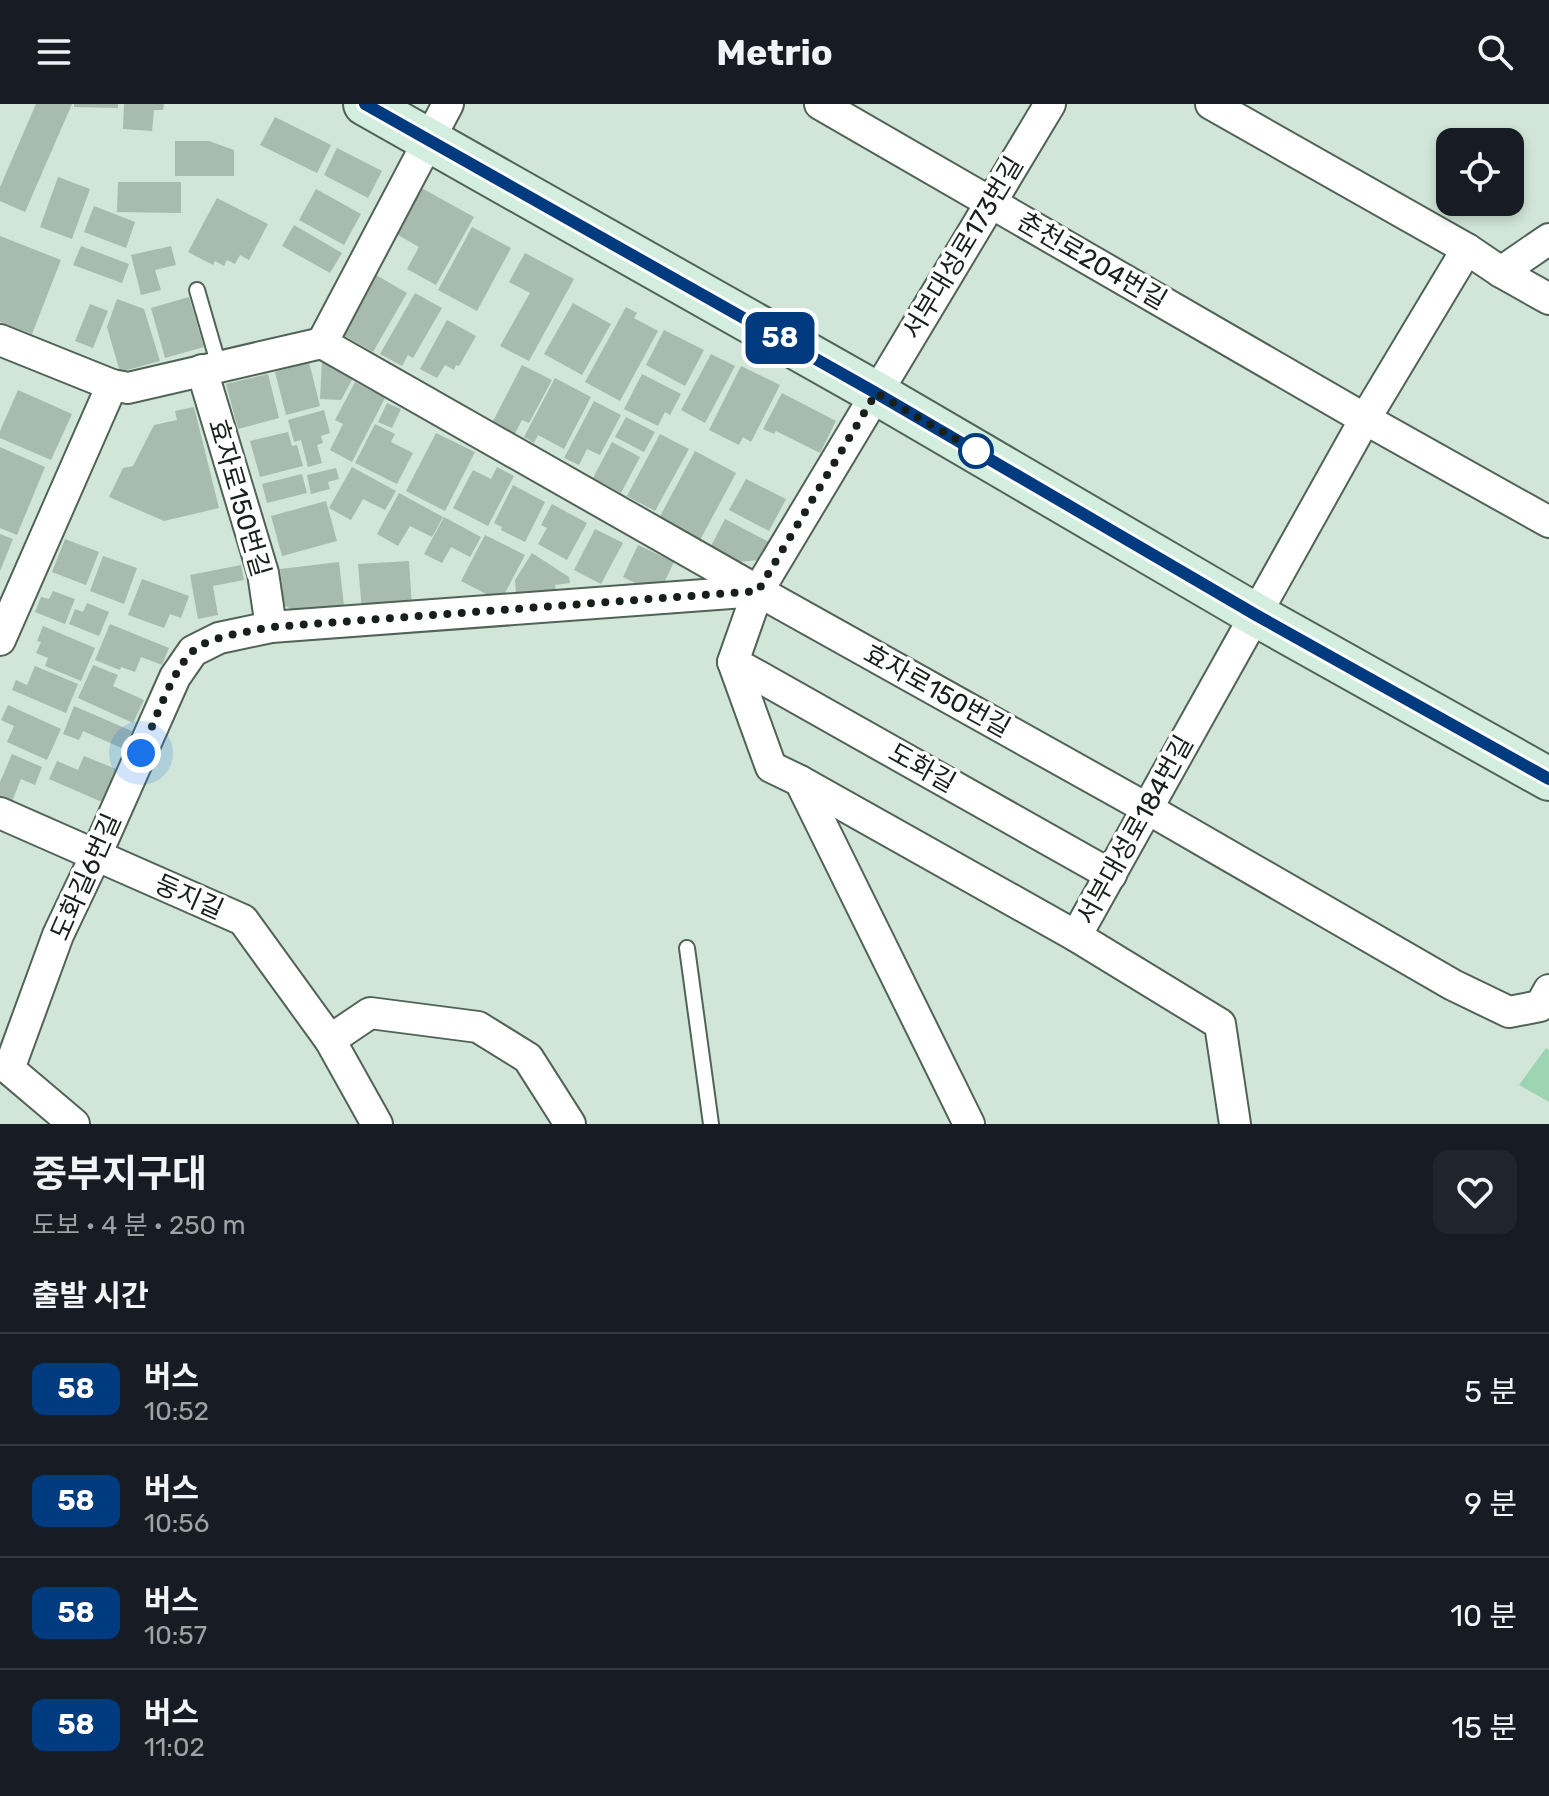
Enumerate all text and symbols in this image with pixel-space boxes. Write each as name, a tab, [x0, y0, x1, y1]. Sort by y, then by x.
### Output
icon: menu	[32, 30, 76, 74]
icon: search	[1473, 30, 1517, 74]
text: Metrio	[716, 31, 833, 74]
map controls	[1436, 128, 1524, 216]
button: locate	[1436, 128, 1524, 216]
street label: 서부대성로173번길	[896, 151, 1030, 345]
street label: 춘천로204번길	[1012, 206, 1172, 316]
line badge: 58	[744, 312, 816, 364]
text: 58	[761, 321, 799, 354]
street label: 효자로150번길	[202, 416, 276, 580]
unlabelled marker	[959, 434, 993, 468]
street label: 효자로150번길	[858, 638, 1016, 744]
street label: 서부대성로184번길	[1070, 730, 1200, 930]
your location	[121, 733, 161, 773]
street label: 도화길	[883, 737, 961, 799]
street label: 도화길6번길	[44, 809, 128, 945]
street label: 둥지길	[150, 868, 228, 926]
button: heart	[1433, 1150, 1517, 1234]
text: 중부지구대	[32, 1151, 207, 1197]
text: 도보 · 4 분 · 250 m	[32, 1210, 246, 1241]
text: 출발 시간	[32, 1278, 149, 1314]
text: 버스	[144, 1359, 199, 1395]
text: 58	[57, 1372, 95, 1405]
text: 5 분	[1464, 1374, 1517, 1410]
text: 10:52	[144, 1396, 209, 1427]
text: 버스	[144, 1471, 199, 1507]
text: 58	[57, 1484, 95, 1517]
text: 9 분	[1464, 1486, 1517, 1522]
text: 10:56	[144, 1508, 209, 1539]
text: 버스	[144, 1583, 199, 1619]
text: 58	[57, 1596, 95, 1629]
text: 10 분	[1450, 1598, 1517, 1634]
text: 10:57	[144, 1620, 207, 1651]
text: 버스	[144, 1695, 199, 1731]
text: 58	[57, 1708, 95, 1741]
text: 15 분	[1451, 1710, 1517, 1746]
text: 11:02	[144, 1732, 205, 1763]

